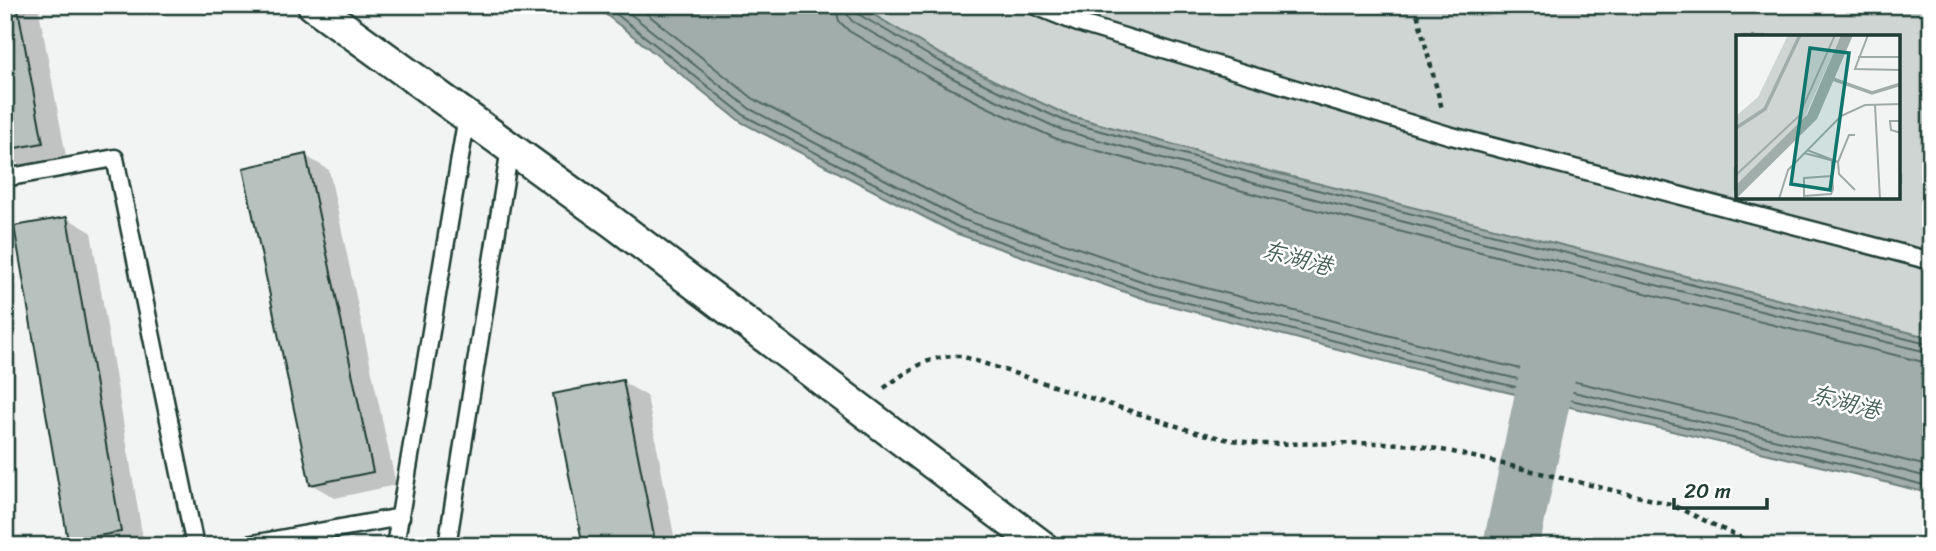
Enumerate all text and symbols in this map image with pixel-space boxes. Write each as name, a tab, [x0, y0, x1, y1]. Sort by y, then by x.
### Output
inset map	[1736, 35, 1901, 200]
water label: 东湖港	[1257, 228, 1339, 288]
water label: 东湖港	[1805, 372, 1887, 432]
scale bar	[1674, 467, 1766, 511]
text: 20 m	[1684, 472, 1731, 510]

